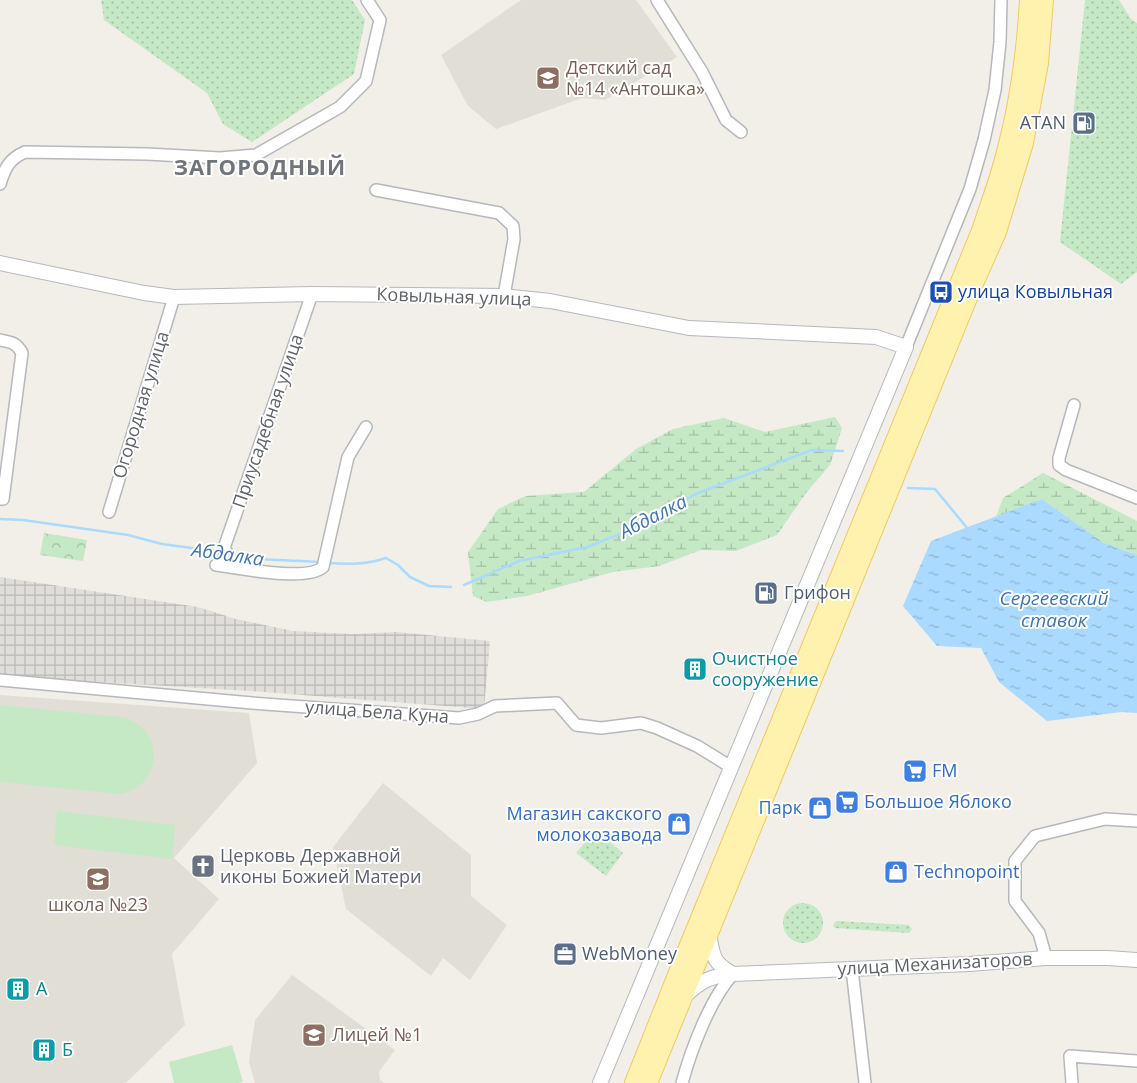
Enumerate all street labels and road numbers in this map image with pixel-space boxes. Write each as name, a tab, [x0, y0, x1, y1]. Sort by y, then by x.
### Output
street label: Ковыльная улица	[376, 281, 532, 311]
street label: Огородная улица	[106, 328, 174, 481]
street label: Приусадебная улица	[226, 331, 308, 511]
street label: улица Бела Куна	[304, 694, 450, 728]
street label: улица Механизаторов	[837, 946, 1033, 980]

